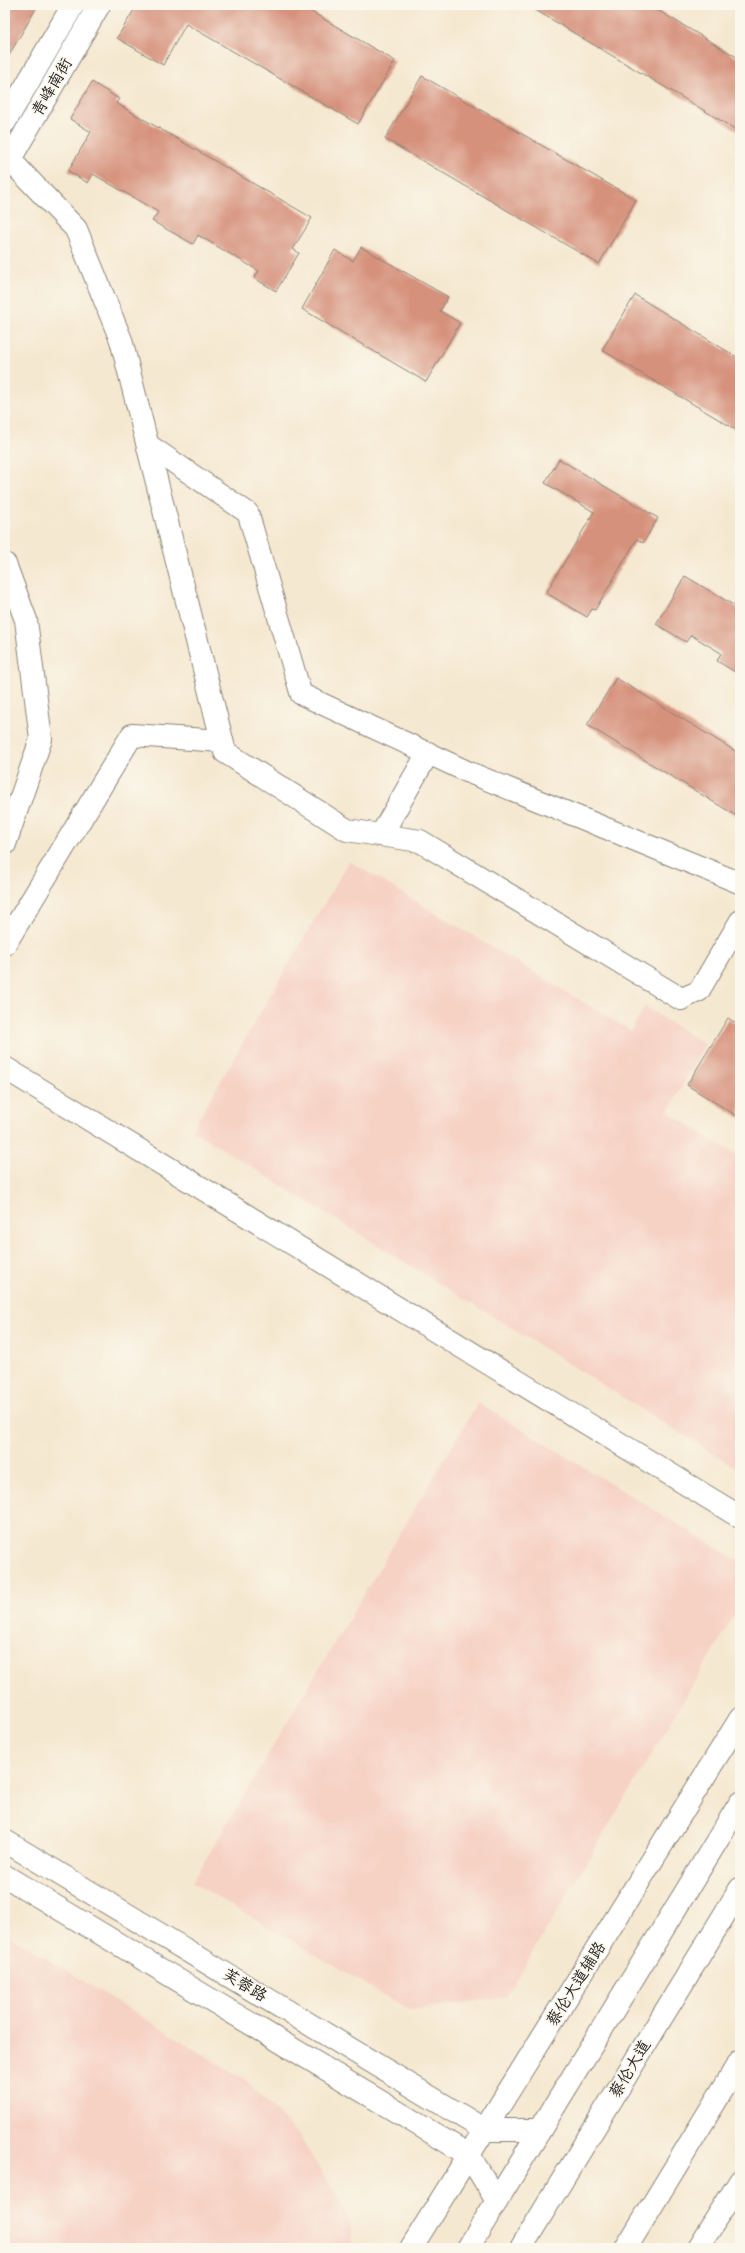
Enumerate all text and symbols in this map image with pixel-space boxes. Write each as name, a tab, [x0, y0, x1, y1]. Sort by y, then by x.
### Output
street label: 青峰南街	[27, 54, 77, 120]
street label: 蔡伦大道辅路	[542, 1938, 610, 2030]
street label: 芙蓉路	[219, 1964, 271, 2006]
street label: 蔡伦大道	[605, 2036, 655, 2102]

